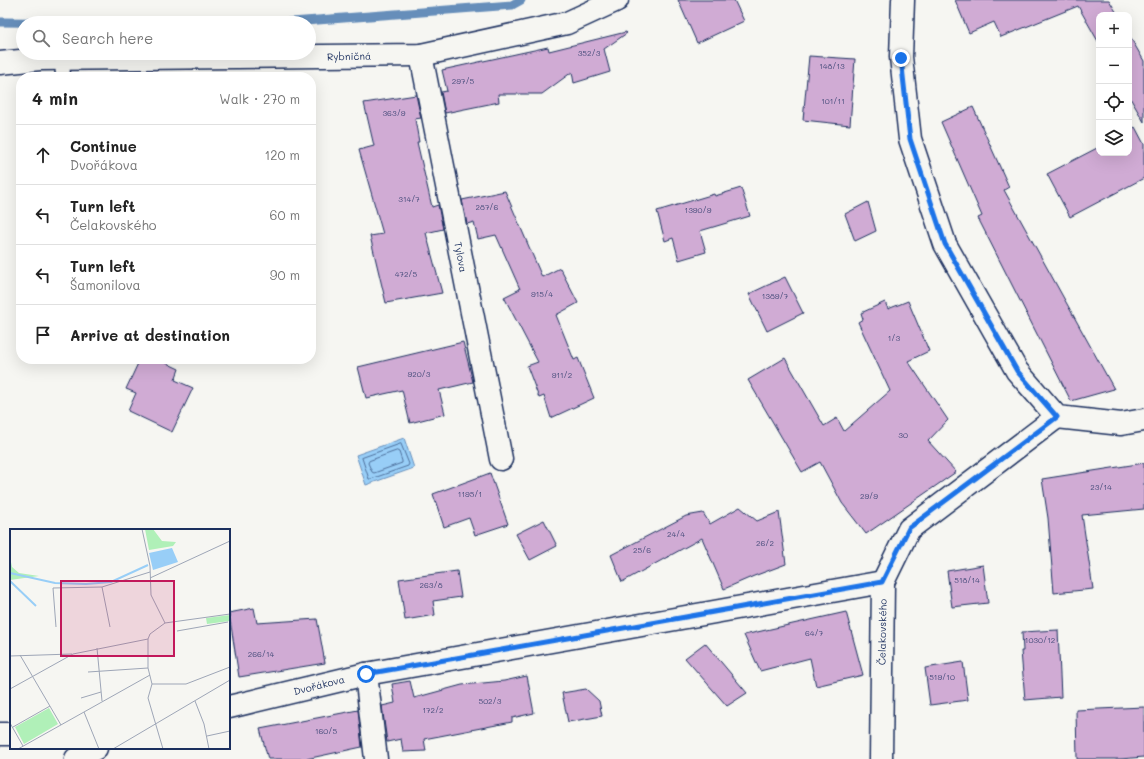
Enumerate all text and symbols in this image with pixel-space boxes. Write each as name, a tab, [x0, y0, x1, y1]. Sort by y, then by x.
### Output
map controls	[1096, 12, 1132, 156]
button: +	[1096, 12, 1132, 48]
search box	[16, 16, 316, 60]
icon: search	[30, 27, 52, 49]
text: Search here	[62, 28, 153, 48]
house number: 352/3	[578, 48, 601, 58]
button: −	[1096, 48, 1132, 84]
street label: Rybničná	[327, 49, 371, 63]
route end	[892, 49, 910, 67]
house number: 148/13	[819, 61, 845, 71]
house number: 297/5	[452, 76, 475, 86]
button: locate	[1096, 84, 1132, 120]
text: 4 min	[32, 87, 78, 109]
text: Walk · 270 m	[219, 90, 300, 107]
house number: 101/11	[821, 96, 845, 106]
house number: 363/9	[382, 108, 406, 118]
button: layers	[1096, 120, 1132, 156]
text: Continue	[70, 136, 137, 156]
icon: ahead	[32, 144, 54, 166]
text: 120 m	[264, 146, 300, 163]
text: Dvořákova	[70, 156, 138, 173]
house number: 314/7	[398, 194, 420, 204]
text: Turn left	[70, 196, 135, 216]
house number: 287/6	[476, 202, 499, 212]
icon: left	[32, 204, 54, 226]
house number: 1390/9	[685, 205, 712, 215]
text: 60 m	[270, 206, 300, 223]
text: Čelakovského	[70, 216, 157, 233]
street label: Tylova	[451, 241, 471, 273]
text: Turn left	[70, 256, 135, 276]
icon: left	[32, 264, 54, 286]
text: 90 m	[270, 266, 300, 283]
house number: 472/5	[395, 269, 418, 279]
text: Šamonilova	[70, 276, 141, 293]
house number: 915/4	[531, 289, 553, 299]
house number: 1389/7	[762, 291, 789, 301]
icon: arrive	[32, 324, 54, 346]
text: Arrive at destination	[70, 325, 230, 345]
house number: 1/3	[888, 333, 901, 343]
house number: 920/3	[407, 369, 431, 379]
house number: 911/2	[552, 370, 572, 380]
house number: 30	[898, 430, 908, 440]
house number: 23/14	[1090, 482, 1112, 492]
house number: 1195/1	[458, 489, 482, 499]
house number: 29/9	[860, 491, 878, 501]
inset map	[10, 529, 230, 749]
house number: 24/4	[667, 529, 685, 539]
house number: 26/2	[756, 538, 774, 548]
house number: 25/6	[633, 545, 651, 555]
house number: 518/14	[954, 575, 980, 585]
house number: 263/8	[419, 580, 443, 590]
street label: Čelakovského	[874, 599, 890, 665]
house number: 64/7	[805, 628, 824, 638]
house number: 1030/12	[1025, 635, 1055, 645]
house number: 266/14	[248, 649, 275, 659]
route start	[357, 665, 375, 683]
street label: Dvořákova	[292, 672, 346, 698]
house number: 519/10	[929, 672, 955, 682]
house number: 502/3	[479, 696, 502, 706]
house number: 172/2	[422, 705, 444, 715]
house number: 160/5	[315, 726, 337, 736]

